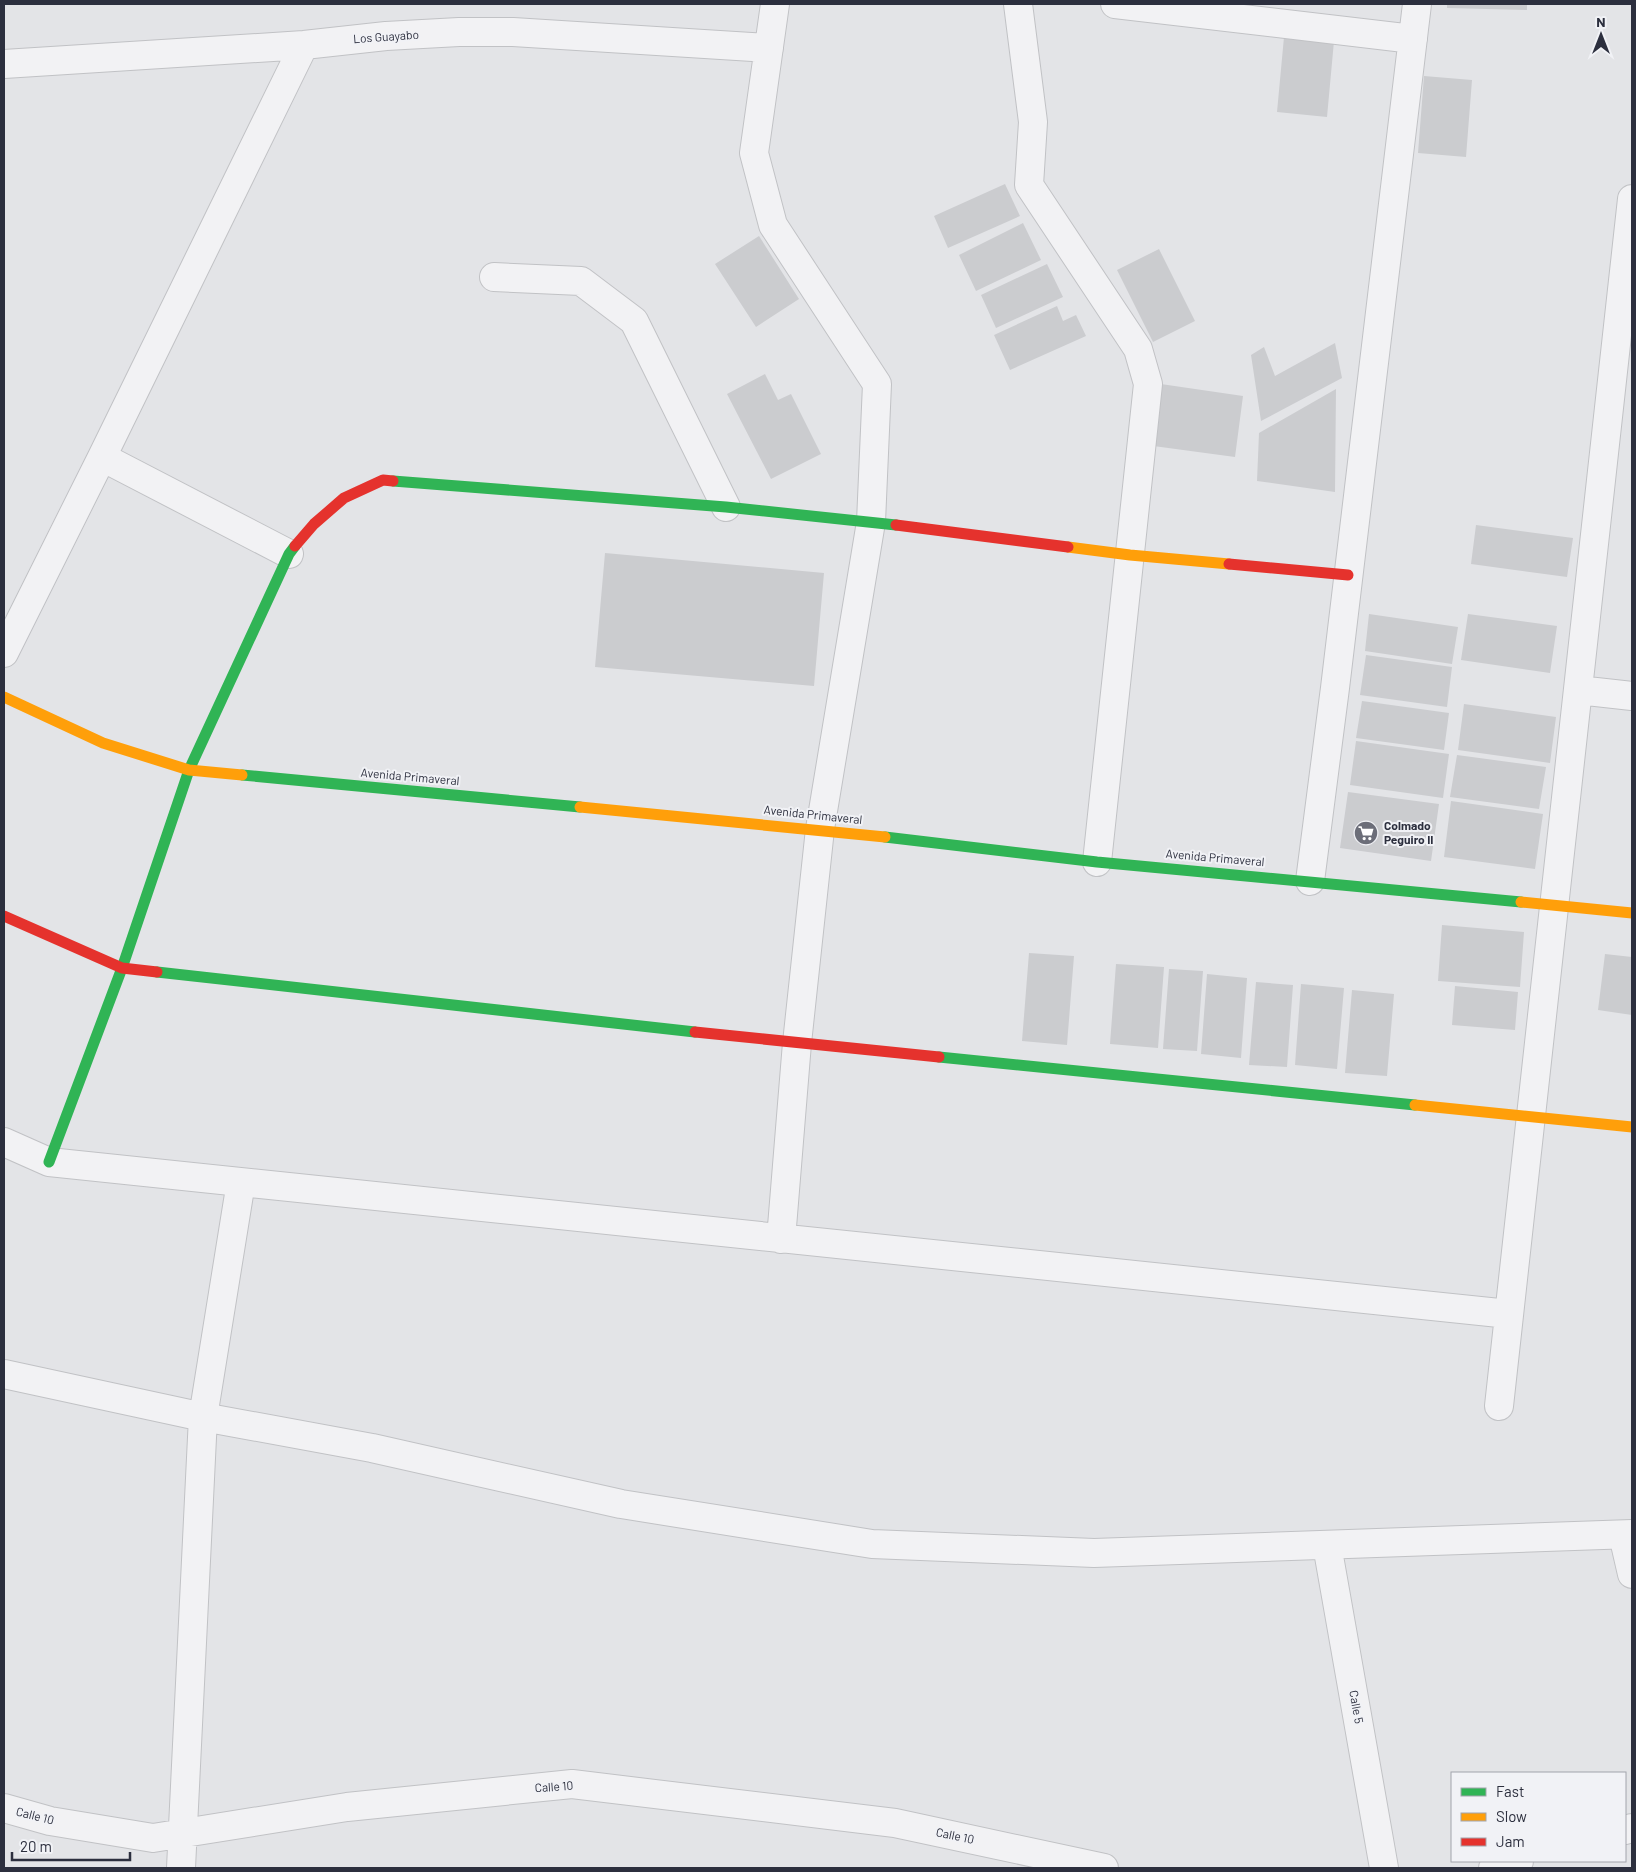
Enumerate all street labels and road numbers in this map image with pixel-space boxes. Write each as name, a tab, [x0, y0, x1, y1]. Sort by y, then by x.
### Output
street label: Los Guayabo	[353, 27, 419, 45]
street label: Avenida Primaveral	[360, 765, 460, 787]
street label: Avenida Primaveral	[763, 802, 863, 826]
street label: Avenida Primaveral	[1165, 846, 1265, 868]
street label: Calle 5	[1347, 1689, 1367, 1725]
street label: Calle 10	[534, 1778, 574, 1794]
street label: Calle 10	[15, 1804, 56, 1826]
street label: Calle 10	[935, 1824, 976, 1846]

